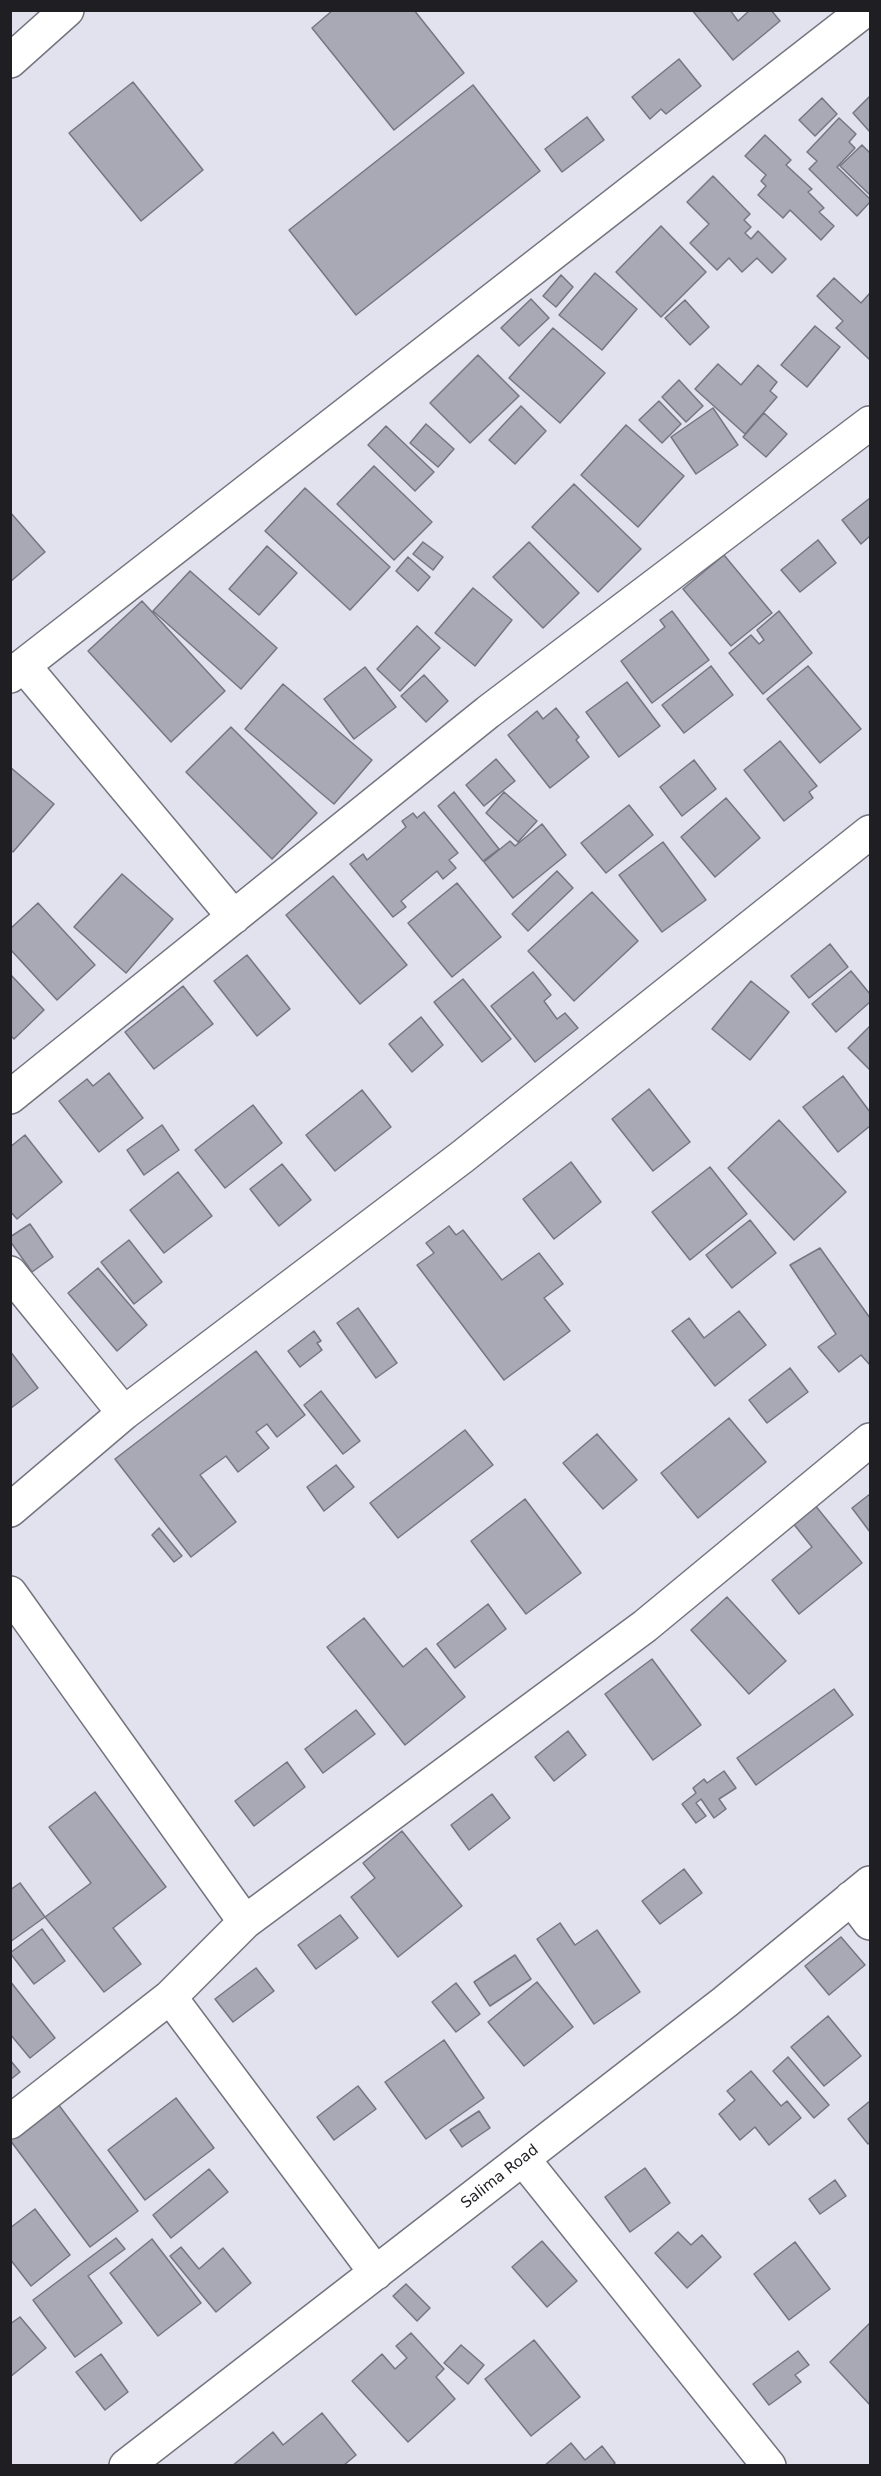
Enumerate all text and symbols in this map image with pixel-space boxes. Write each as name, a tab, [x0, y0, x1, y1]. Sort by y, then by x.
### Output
street label: Salima Road	[458, 2141, 542, 2213]

